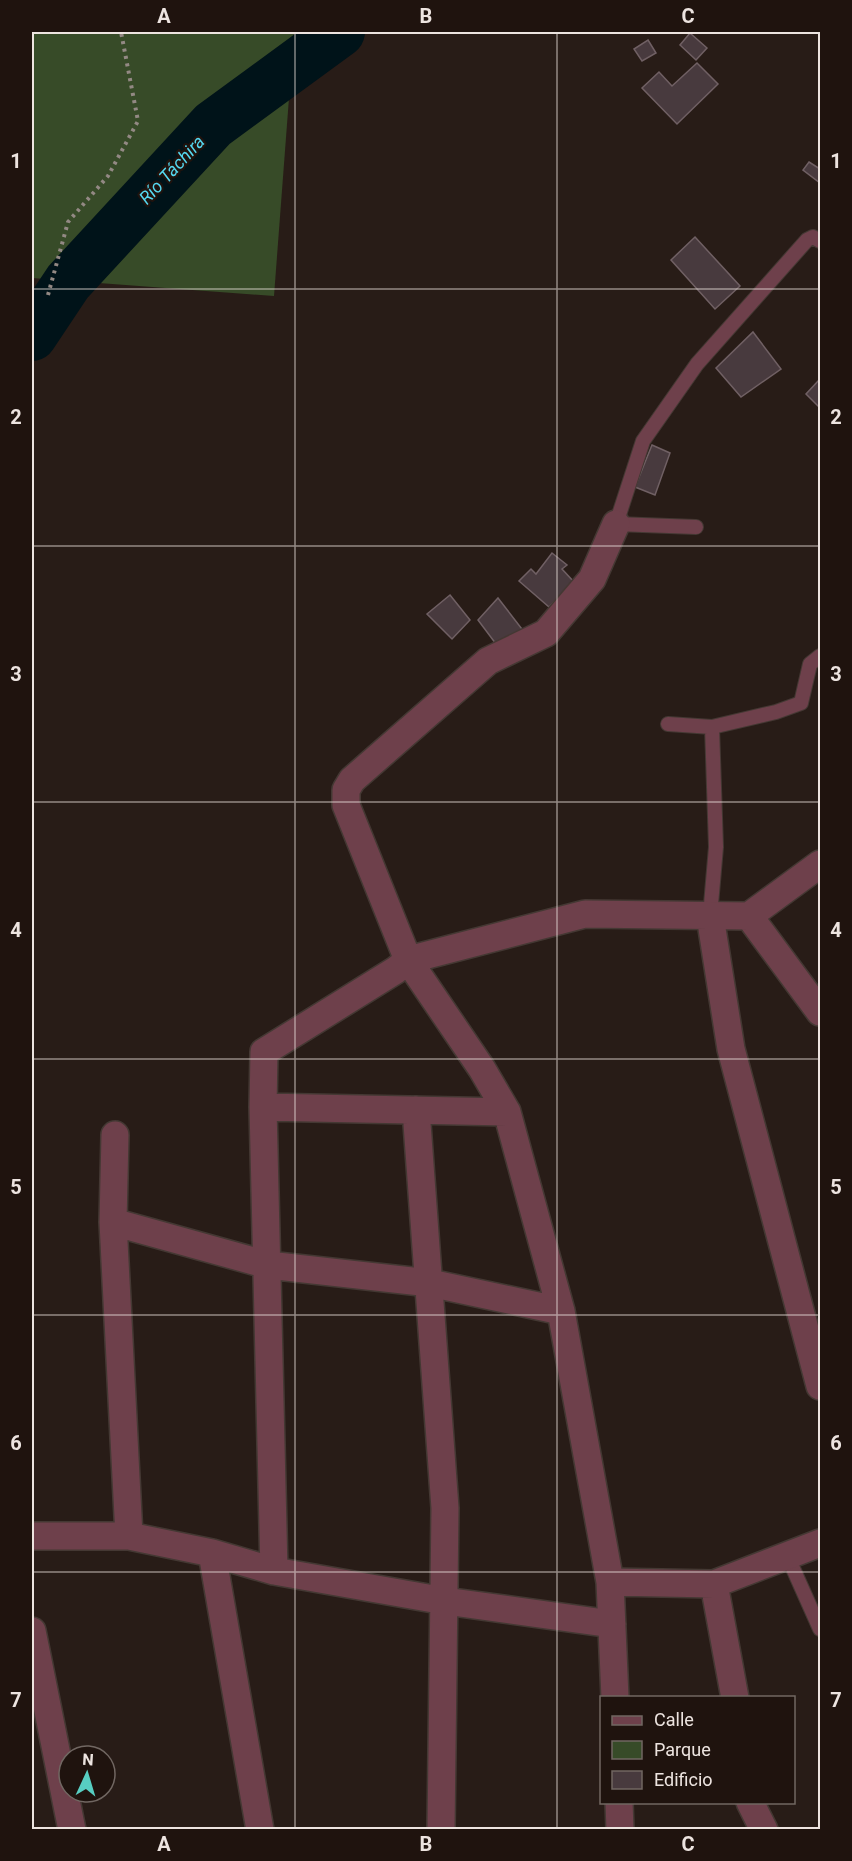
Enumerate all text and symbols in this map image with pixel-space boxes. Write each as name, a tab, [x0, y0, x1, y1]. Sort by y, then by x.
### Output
text: A	[157, 4, 171, 28]
text: B	[420, 4, 432, 28]
text: C	[681, 4, 695, 28]
water label: Río Táchira	[135, 131, 209, 208]
text: 1	[10, 149, 22, 173]
text: 1	[830, 149, 842, 173]
text: 2	[10, 405, 22, 429]
text: 2	[830, 405, 842, 429]
text: 3	[10, 662, 22, 686]
text: 3	[830, 662, 842, 686]
text: 4	[10, 918, 22, 942]
text: 4	[830, 918, 842, 942]
text: 5	[10, 1175, 22, 1199]
text: 5	[830, 1175, 842, 1199]
text: 6	[10, 1431, 22, 1455]
text: 6	[830, 1431, 842, 1455]
text: 7	[10, 1688, 22, 1712]
text: 7	[830, 1688, 842, 1712]
legend	[600, 1696, 795, 1804]
text: Calle	[654, 1709, 694, 1730]
text: Parque	[654, 1739, 711, 1760]
north arrow	[57, 1744, 117, 1804]
text: N	[82, 1750, 94, 1769]
text: Edificio	[654, 1769, 713, 1790]
text: A	[157, 1832, 171, 1856]
text: B	[420, 1832, 432, 1856]
text: C	[681, 1832, 695, 1856]

